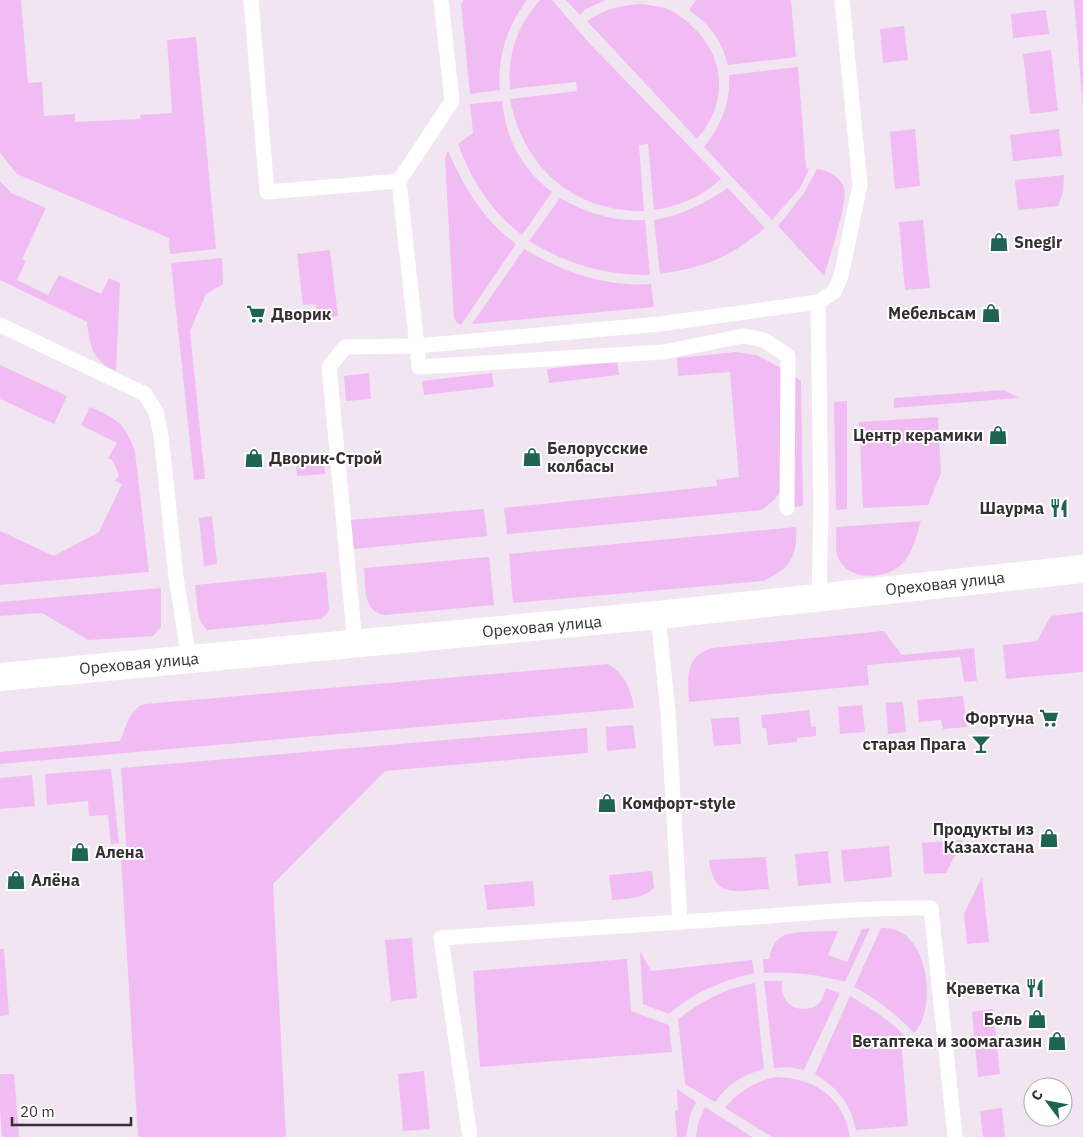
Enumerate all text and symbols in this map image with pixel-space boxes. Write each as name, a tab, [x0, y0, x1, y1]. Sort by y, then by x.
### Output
shop icon: Snegir	[988, 231, 1010, 253]
place label: Snegir	[1014, 232, 1063, 252]
shop icon: Мебельсам	[980, 302, 1002, 324]
supermarket icon: Дворик	[245, 303, 267, 325]
place label: Мебельсам	[888, 303, 976, 323]
place label: Дворик	[271, 304, 331, 324]
shop icon: Центр керамики	[987, 424, 1009, 446]
place label: Центр керамики	[853, 425, 983, 445]
place label: Белорусские колбасы	[547, 438, 648, 476]
shop icon: Белорусские колбасы	[521, 446, 543, 468]
shop icon: Дворик-Строй	[243, 447, 265, 469]
place label: Дворик-Строй	[269, 448, 382, 468]
restaurant icon: Шаурма	[1048, 497, 1070, 519]
place label: Шаурма	[980, 498, 1044, 518]
street label: Ореховая улица	[884, 567, 1006, 599]
street label: Ореховая улица	[481, 611, 603, 641]
street label: Ореховая улица	[78, 648, 200, 678]
supermarket icon: Фортуна	[1038, 707, 1060, 729]
place label: Фортуна	[965, 708, 1034, 728]
bar icon: старая Прага	[970, 733, 992, 755]
place label: старая Прага	[862, 734, 966, 754]
shop icon: Комфорт-style	[596, 792, 618, 814]
place label: Комфорт-style	[622, 793, 736, 813]
place label: Продукты из Казахстана	[933, 819, 1034, 857]
shop icon: Продукты из Казахстана	[1038, 827, 1060, 849]
shop icon: Алена	[69, 841, 91, 863]
place label: Алена	[95, 842, 144, 862]
shop icon: Алёна	[5, 869, 27, 891]
place label: Алёна	[31, 870, 80, 890]
restaurant icon: Креветка	[1024, 977, 1046, 999]
place label: Креветка	[946, 978, 1020, 998]
shop icon: Бель	[1026, 1008, 1048, 1030]
place label: Бель	[984, 1009, 1022, 1029]
shop icon: Ветаптека и зоомагазин	[1046, 1030, 1068, 1052]
place label: Ветаптека и зоомагазин	[852, 1031, 1042, 1051]
north arrow	[1023, 1077, 1073, 1127]
text: С	[1027, 1086, 1047, 1104]
scale bar	[12, 1094, 131, 1126]
text: 20 m	[20, 1102, 55, 1121]

